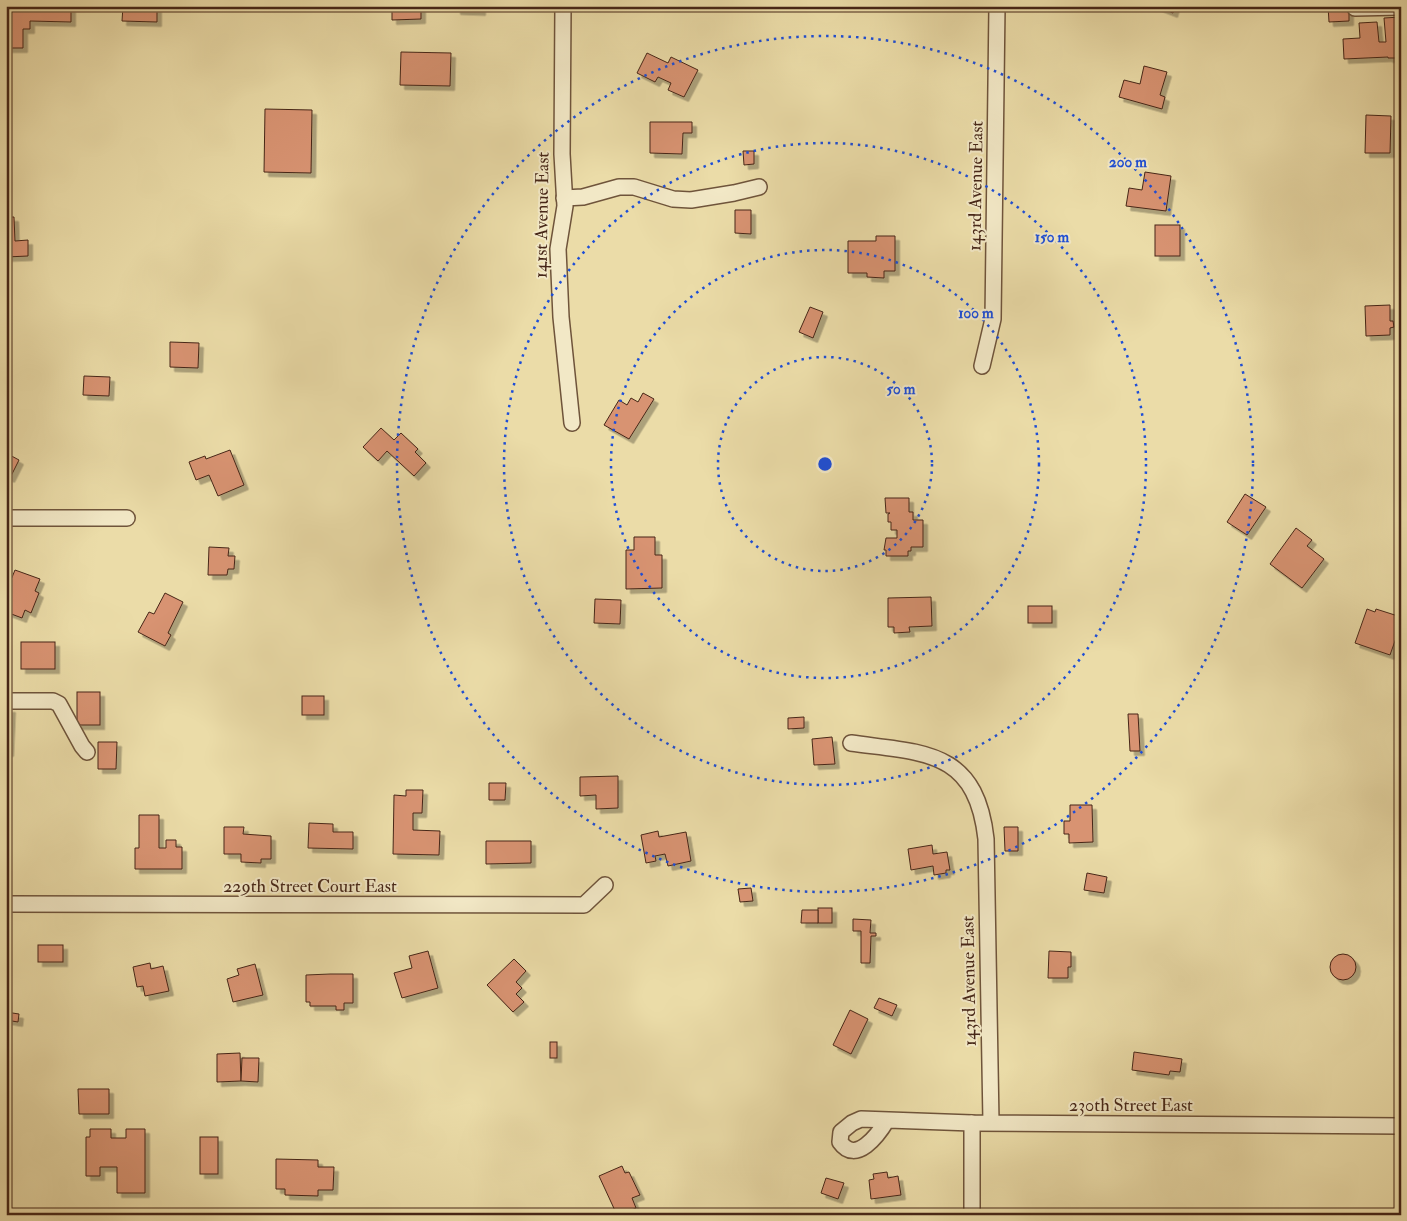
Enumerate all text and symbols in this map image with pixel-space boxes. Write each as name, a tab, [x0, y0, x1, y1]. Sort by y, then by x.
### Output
street label: 143rd Avenue East	[963, 120, 989, 251]
street label: 141st Avenue East	[529, 151, 555, 279]
text: 200 m	[1109, 153, 1147, 172]
text: 150 m	[1035, 228, 1069, 247]
text: 100 m	[958, 304, 994, 323]
text: 50 m	[887, 380, 916, 399]
centre of rings	[816, 455, 834, 473]
street label: 229th Street Court East	[223, 875, 397, 898]
street label: 143rd Avenue East	[956, 915, 982, 1046]
street label: 230th Street East	[1069, 1094, 1193, 1117]

